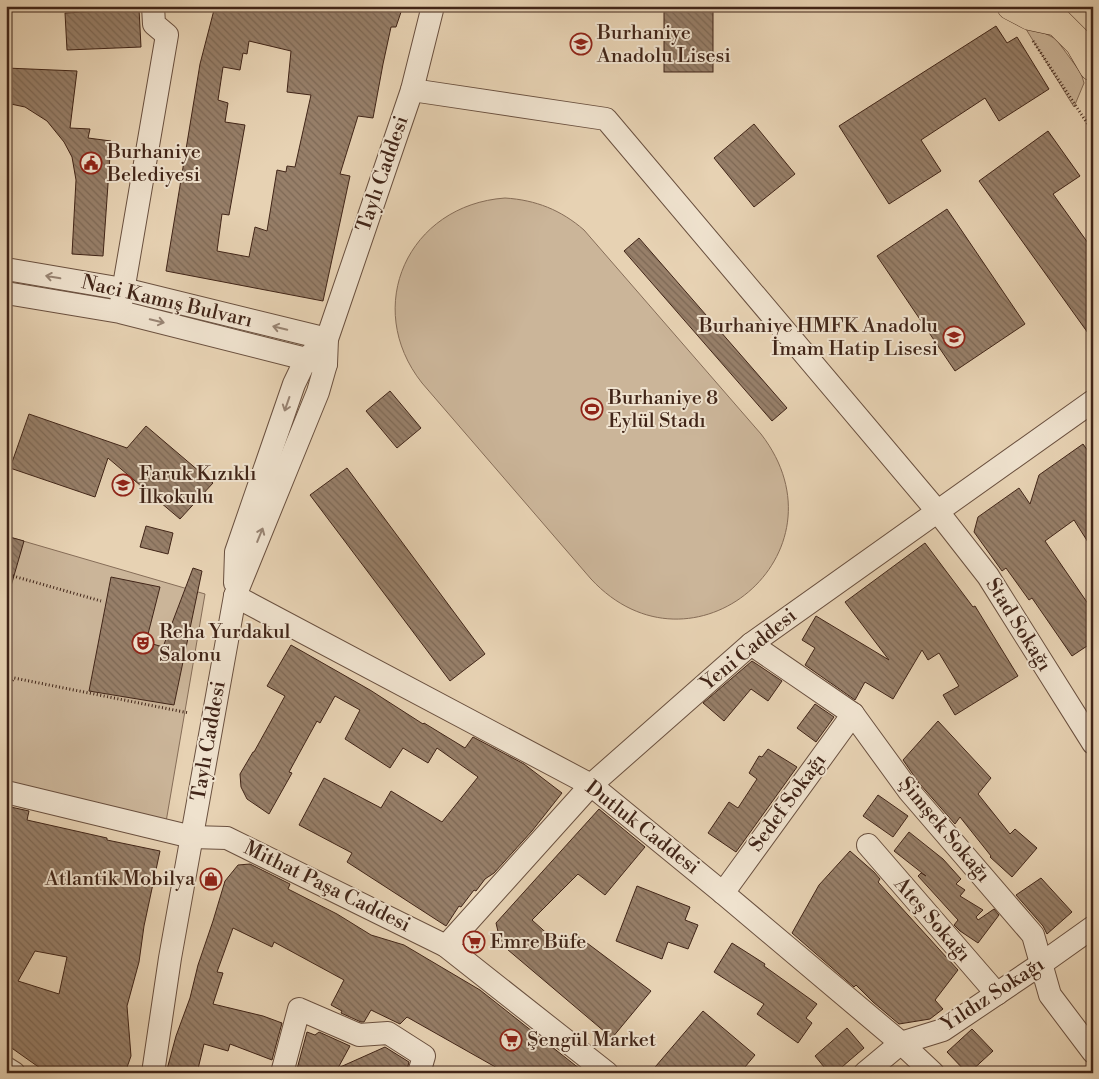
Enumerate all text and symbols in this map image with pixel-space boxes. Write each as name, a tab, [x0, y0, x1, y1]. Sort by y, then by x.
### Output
place label: Burhaniye Anadolu Lisesi	[596, 21, 731, 69]
school or university icon: Burhaniye Anadolu Lisesi	[569, 32, 593, 56]
street label: Taylı Caddesi	[351, 112, 415, 235]
place label: Burhaniye Belediyesi	[106, 140, 201, 188]
public building icon: Burhaniye Belediyesi	[79, 151, 103, 175]
street label: Naci Kamış Bulvarı	[79, 270, 255, 334]
one-way arrow	[46, 272, 62, 282]
place label: Burhaniye HMFK Anadolu İmam Hatip Lisesi	[698, 314, 939, 362]
one-way arrow	[149, 317, 165, 327]
one-way arrow	[273, 322, 289, 332]
school or university icon: Burhaniye HMFK Anadolu İmam Hatip Lisesi	[942, 325, 966, 349]
place label: Burhaniye 8 Eylül Stadı	[607, 386, 718, 434]
one-way arrow	[282, 396, 291, 411]
sports icon: Burhaniye 8 Eylül Stadı	[580, 397, 604, 421]
place label: Faruk Kızıklı İlkokulu	[139, 462, 257, 510]
school or university icon: Faruk Kızıklı İlkokulu	[111, 473, 135, 497]
one-way arrow	[255, 528, 265, 543]
street label: Stad Sokağı	[979, 574, 1057, 677]
street label: Yeni Caddesi	[695, 603, 802, 697]
place label: Reha Yurdakul Salonu	[159, 620, 291, 668]
theatre icon: Reha Yurdakul Salonu	[131, 631, 155, 655]
street label: Taylı Caddesi	[186, 679, 232, 803]
street label: Sedef Sokağı	[744, 749, 832, 857]
street label: Şimşek Sokağı	[893, 772, 996, 888]
street label: Dutluk Caddesi	[580, 776, 704, 881]
street label: Mithat Paşa Caddesi	[240, 836, 415, 938]
place label: Atlantik Mobilya	[44, 867, 196, 892]
shop icon: Atlantik Mobilya	[199, 867, 223, 891]
street label: Ateş Sokağı	[888, 872, 976, 968]
supermarket icon: Emre Büfe	[462, 930, 486, 954]
place label: Emre Büfe	[490, 930, 586, 955]
street label: Yıldız Sokağı	[936, 952, 1050, 1038]
supermarket icon: Şengül Market	[499, 1028, 523, 1052]
place label: Şengül Market	[527, 1028, 656, 1053]

